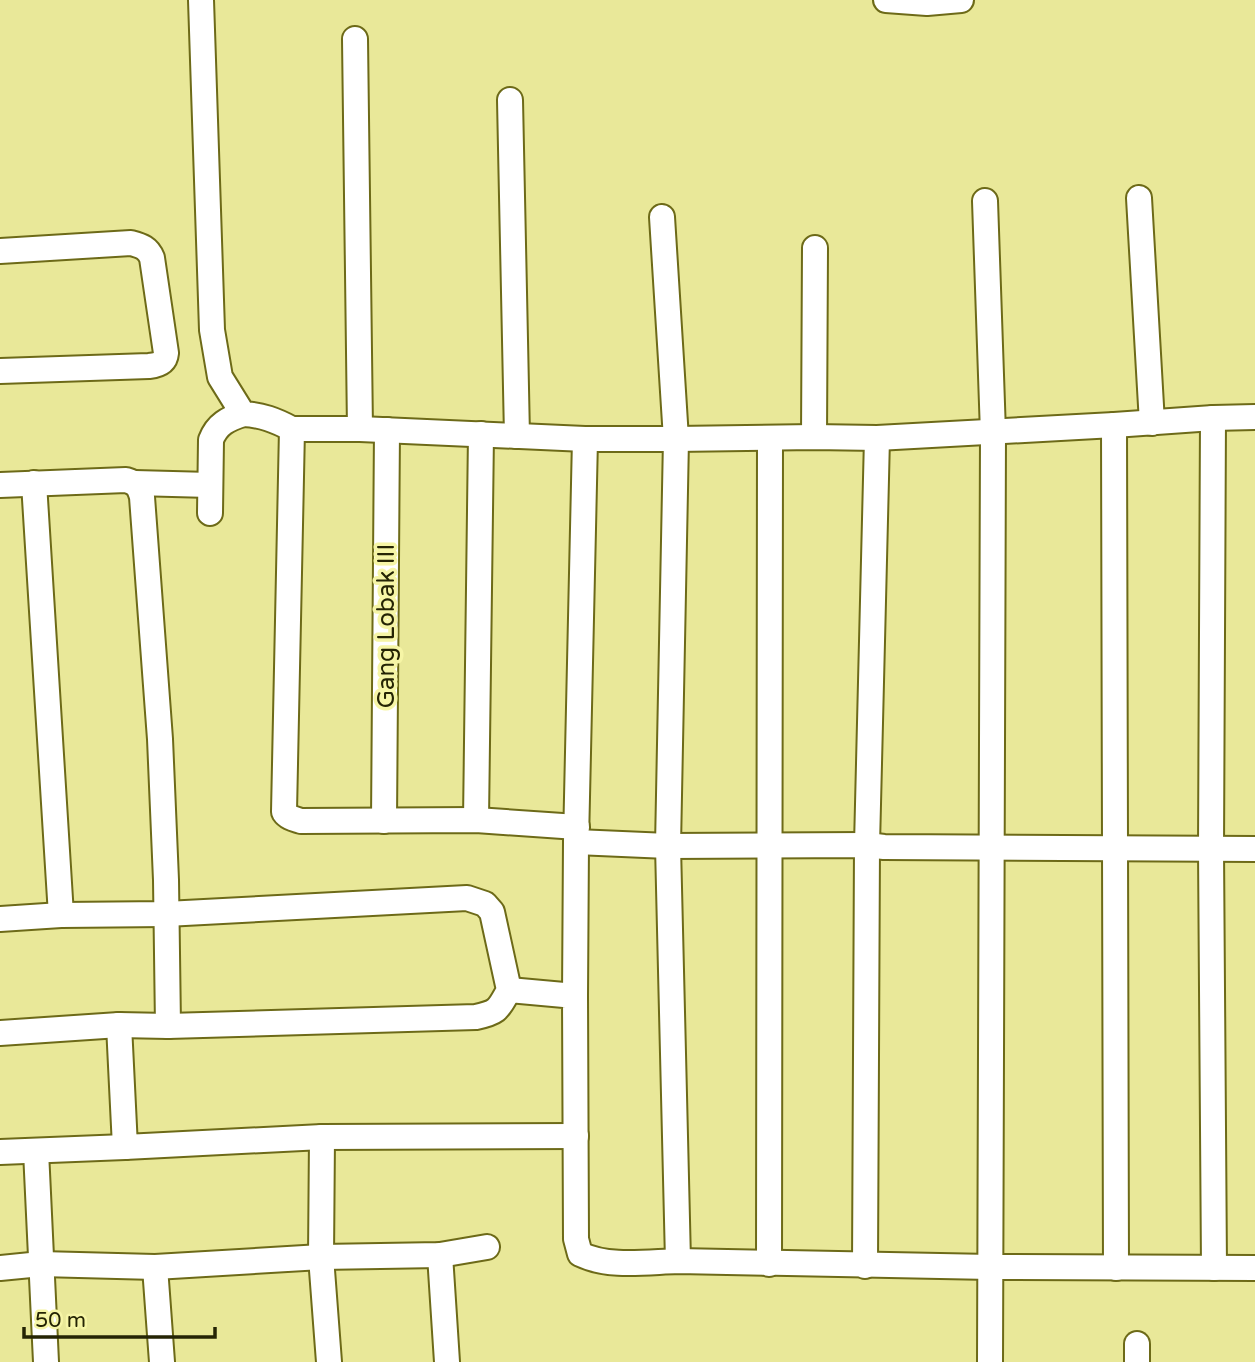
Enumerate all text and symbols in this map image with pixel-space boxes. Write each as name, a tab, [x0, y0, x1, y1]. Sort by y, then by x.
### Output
street label: Gang Lobak III	[372, 544, 401, 708]
scale bar	[24, 1296, 215, 1340]
text: 50 m	[35, 1308, 86, 1333]

